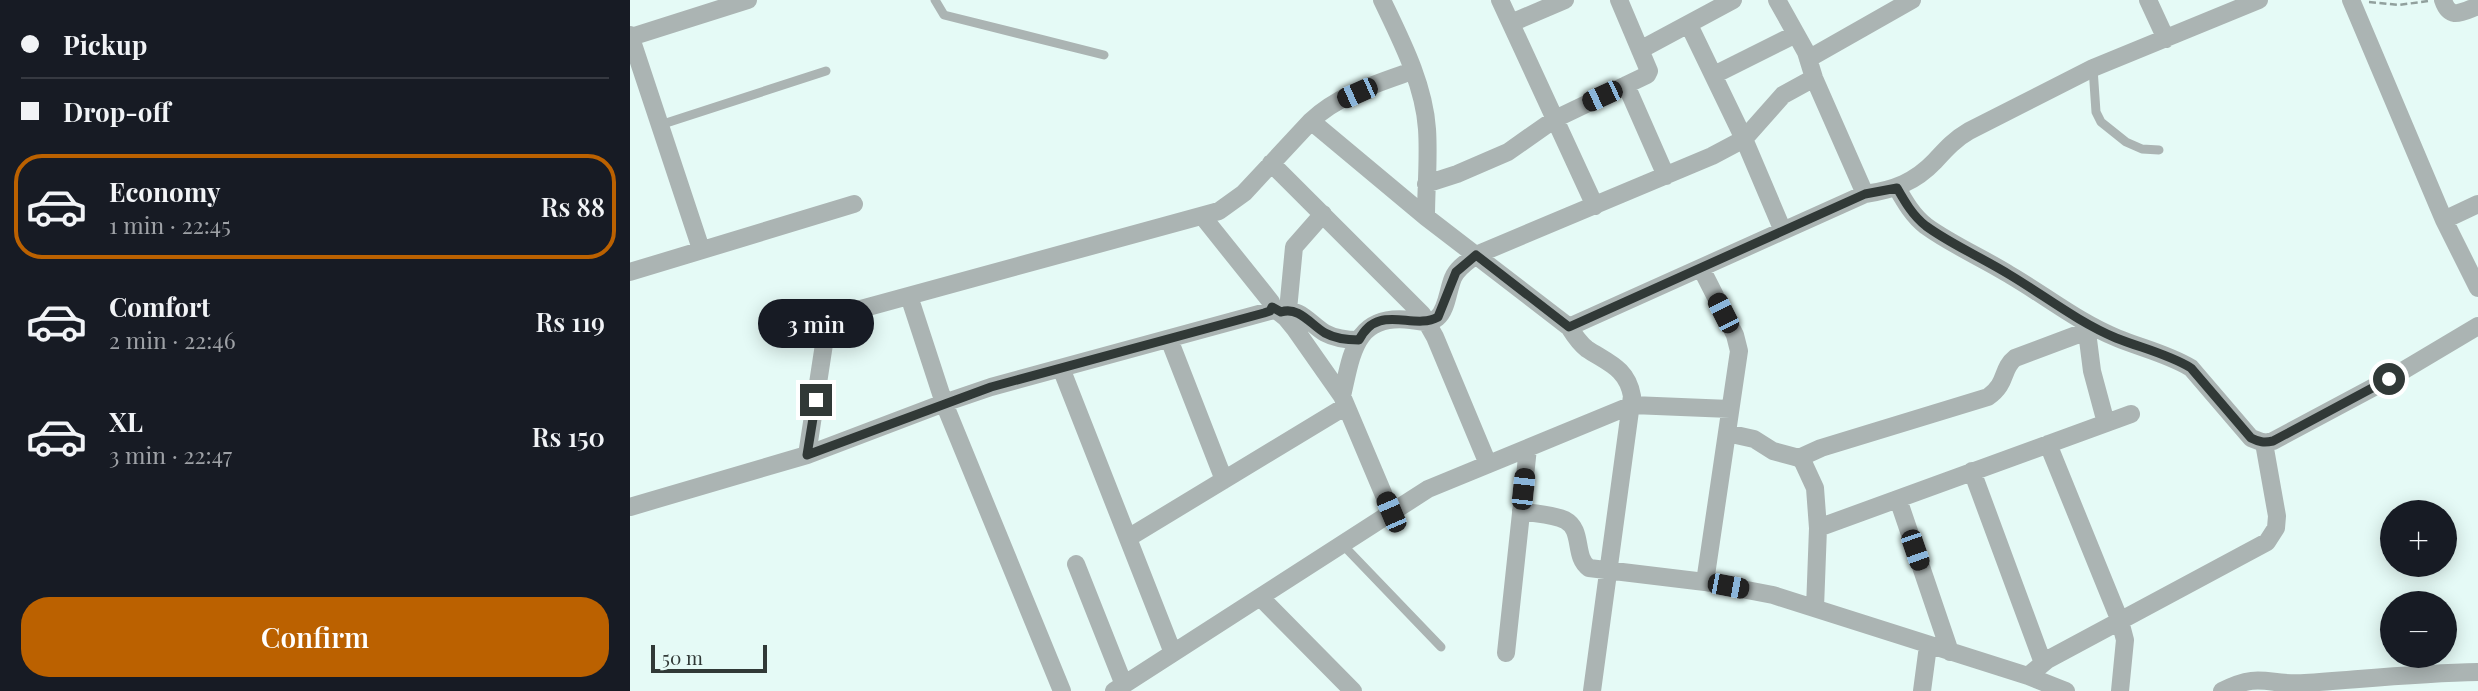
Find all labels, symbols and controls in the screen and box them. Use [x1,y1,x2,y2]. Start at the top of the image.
text: Pickup [63,27,147,62]
car [1334,75,1381,111]
car [1579,78,1626,114]
text: Drop-off [63,94,170,129]
text: Economy [109,174,220,209]
icon: car [25,175,88,238]
text: Rs 88 [541,189,605,224]
text: 1 min · 22:45 [109,209,231,240]
text: Comfort [109,289,210,324]
icon: car [25,290,88,353]
car [1705,290,1742,336]
callout: 3 min [758,298,874,348]
text: Rs 119 [536,304,605,339]
text: 3 min [787,308,845,339]
text: 2 min · 22:46 [109,324,236,355]
route start [2373,363,2405,395]
route end [800,384,832,416]
text: XL [109,404,143,439]
icon: car [25,405,88,468]
text: Rs 150 [532,419,605,454]
text: 3 min · 22:47 [109,439,232,470]
car [1511,467,1536,511]
car [1374,489,1409,535]
map controls [2380,500,2457,668]
button: + [2380,500,2457,577]
car [1899,527,1932,573]
car [1706,572,1751,600]
button: − [2380,591,2457,668]
button: Confirm [21,597,609,677]
scale bar [651,642,766,674]
text: 50 m [662,644,703,670]

